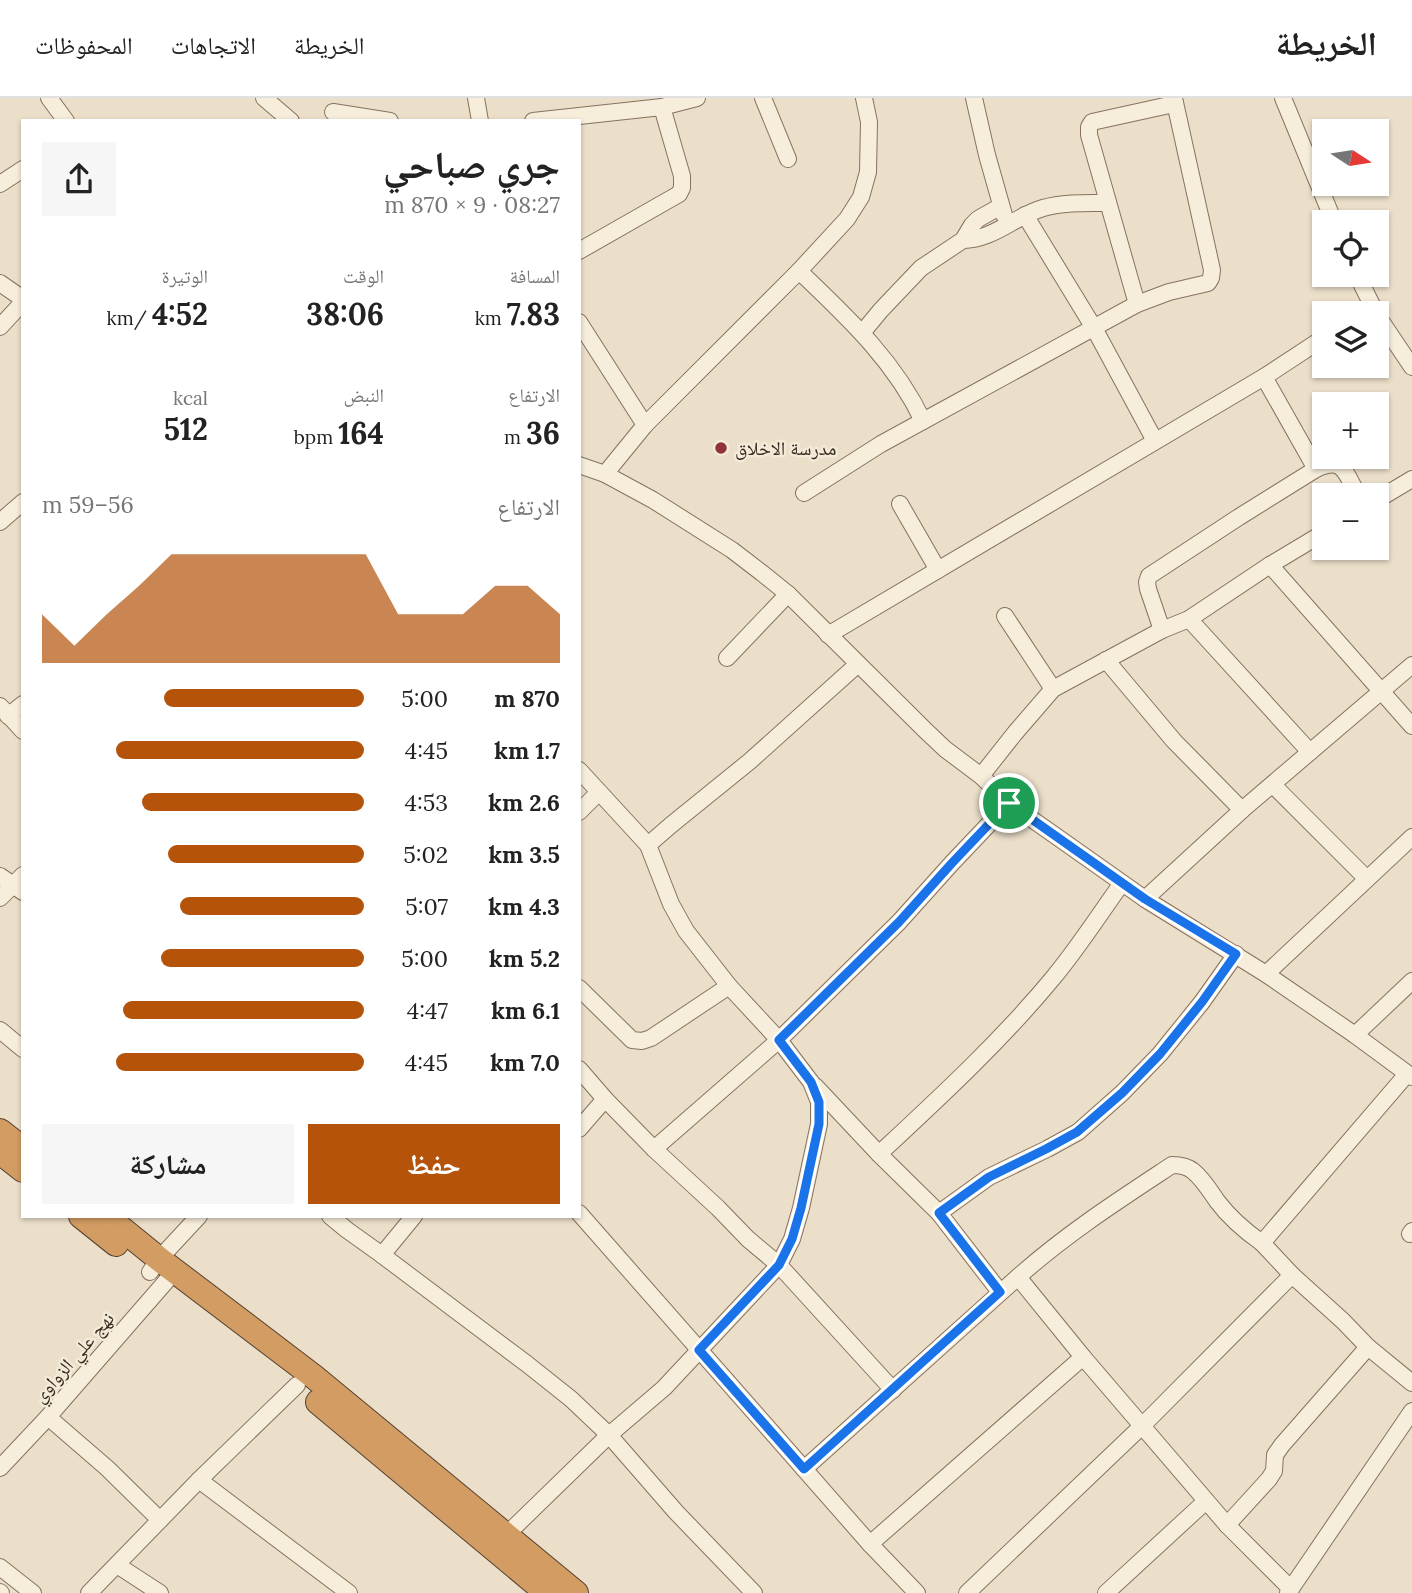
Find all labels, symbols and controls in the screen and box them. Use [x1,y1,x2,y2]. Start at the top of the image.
text: الخريطة [1276,22,1377,64]
text: المحفوظات [35,30,133,61]
text: الاتجاهات [171,30,256,61]
text: الخريطة [294,30,365,61]
north arrow [1312,119,1390,196]
map controls [1312,119,1389,560]
text: جري صباحي [383,140,560,188]
button: share [42,142,116,216]
text: 08:27 · 9 × 870 m [384,190,560,219]
button: locate [1312,210,1389,287]
text: الوتيرة [162,264,208,288]
text: الوقت [343,264,384,288]
text: المسافة [510,264,560,288]
text: 4:52 [152,295,208,333]
text: 38:06 [306,295,384,333]
text: 7.83 [507,295,560,333]
button: layers [1312,301,1389,378]
text: /km [107,306,152,330]
text: km [475,306,507,330]
text: النبض [343,383,384,407]
text: الارتفاع [508,383,560,407]
text: kcal [173,386,208,410]
button: + [1312,392,1389,469]
text: 512 [164,410,208,448]
text: 164 [338,414,384,452]
text: 36 [526,414,560,452]
text: bpm [294,425,338,449]
text: m [504,425,526,449]
place label: مدرسة الاخلاق [735,436,836,460]
marker: مدرسة الاخلاق [713,440,729,456]
button: − [1312,483,1389,560]
text: 56–59 m [42,490,134,519]
text: الارتفاع [497,492,560,521]
text: 5:00 [401,684,448,713]
text: 870 m [494,684,560,713]
text: 4:45 [405,736,448,765]
text: 1.7 km [494,736,560,765]
pin [979,773,1039,833]
icon: arrive [990,784,1028,822]
text: 4:53 [404,788,448,817]
text: 2.6 km [488,788,560,817]
text: 5:02 [403,840,448,869]
text: 3.5 km [488,840,560,869]
text: 5:07 [405,892,448,921]
text: 4.3 km [488,892,560,921]
text: 5:00 [401,944,448,973]
text: 5.2 km [489,944,560,973]
text: 4:47 [407,996,448,1025]
text: 6.1 km [491,996,560,1025]
text: 4:45 [405,1048,448,1077]
text: 7.0 km [490,1048,560,1077]
button: مشاركة [42,1124,294,1204]
button: حفظ [308,1124,560,1204]
street label: نهج علي الزواوي [27,1307,122,1410]

